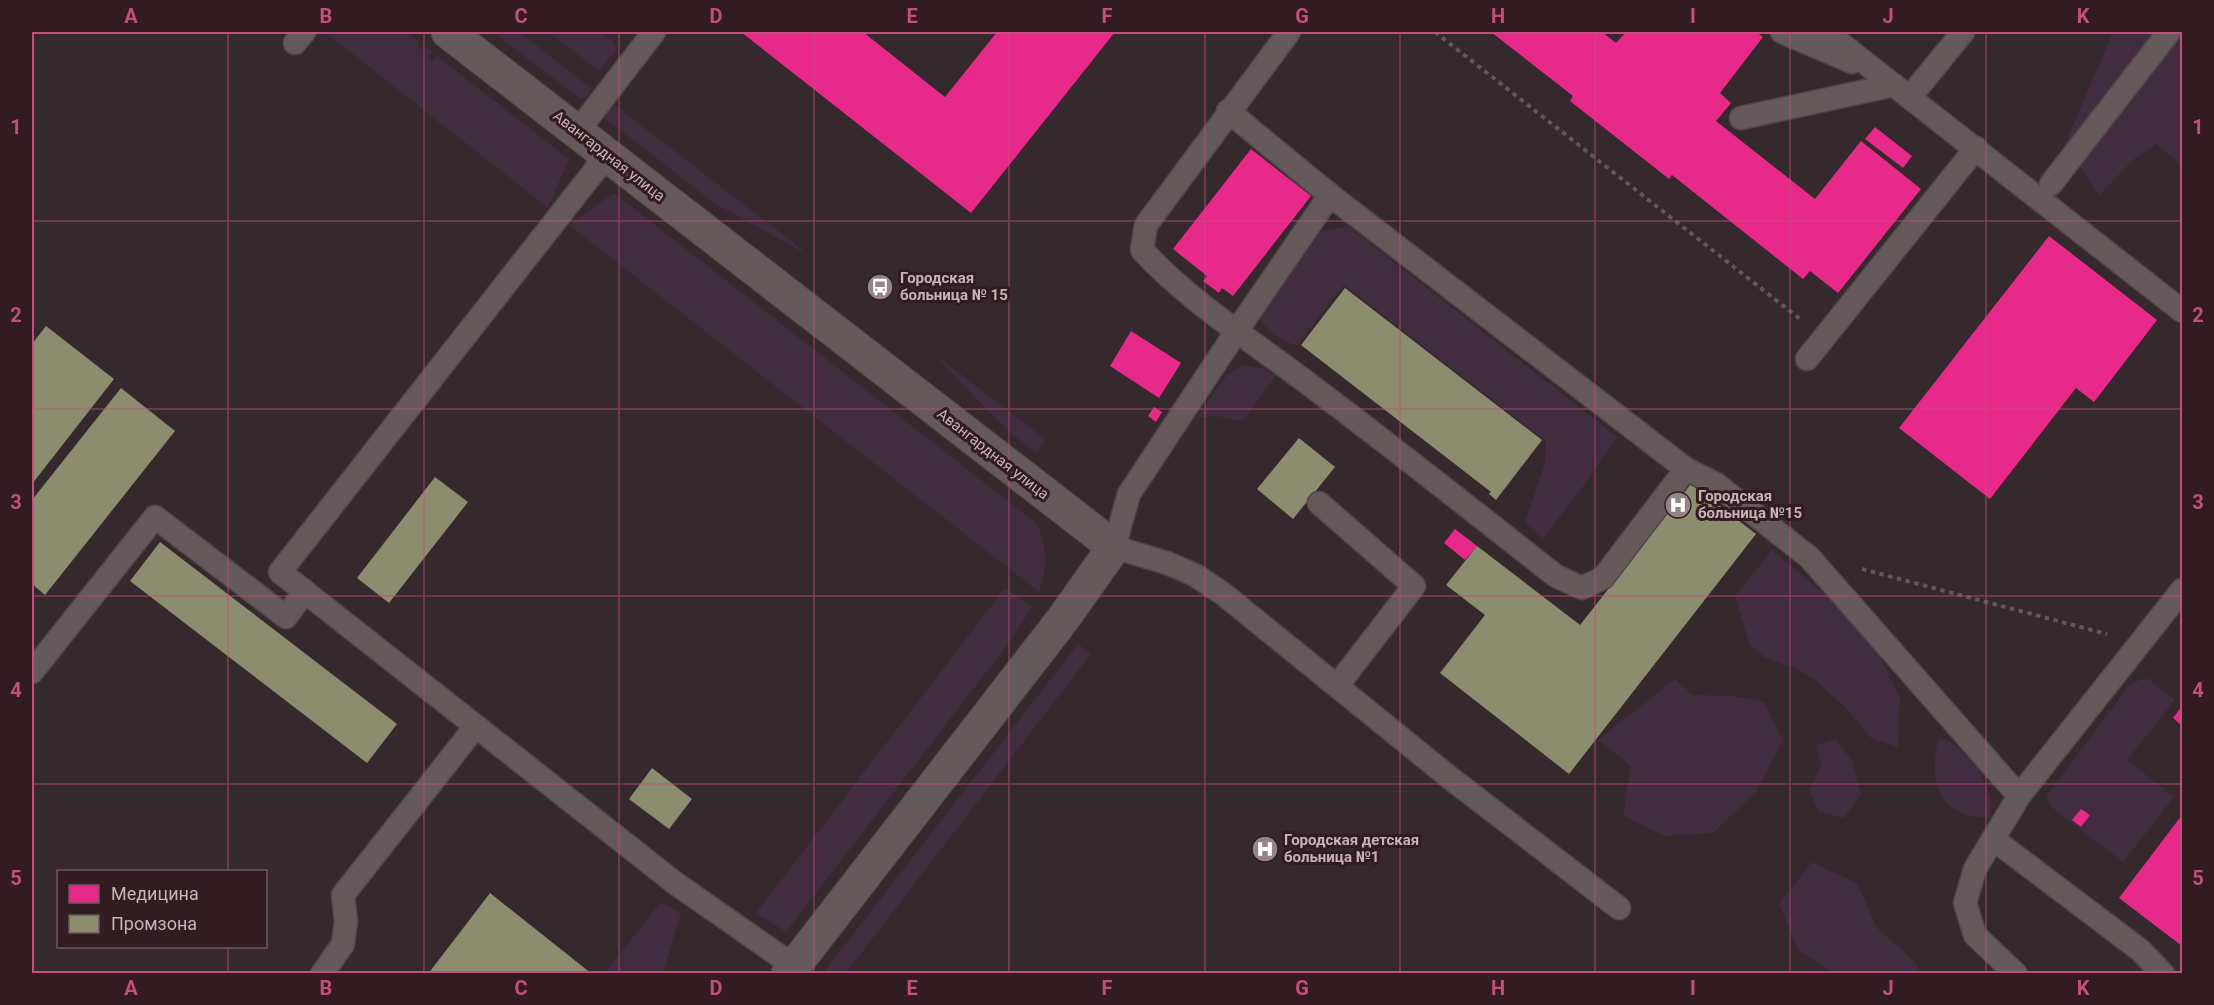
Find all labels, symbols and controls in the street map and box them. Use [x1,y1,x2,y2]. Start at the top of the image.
text: A [124,4,138,28]
text: B [320,4,332,28]
text: C [514,4,528,28]
text: D [710,4,723,28]
text: E [906,4,918,28]
text: F [1102,4,1113,28]
text: G [1295,4,1309,28]
text: H [1491,4,1505,28]
text: I [1690,4,1696,28]
text: J [1882,4,1894,28]
text: K [2077,4,2090,28]
street label: Авангардная улица [550,107,668,205]
text: 1 [10,115,22,139]
text: 1 [2192,115,2204,139]
place label: Городская больница № 15 [900,269,1008,304]
bus stop icon: Городская больница № 15 [865,272,895,302]
text: 2 [10,303,22,327]
text: 2 [2192,303,2204,327]
street label: Авангардная улица [934,405,1052,503]
place label: Городская больница №15 [1698,487,1802,522]
text: 3 [10,490,22,514]
hospital icon: Городская больница №15 [1663,490,1693,520]
text: 3 [2192,490,2204,514]
text: 4 [10,678,22,702]
text: 4 [2192,678,2204,702]
place label: Городская детская больница №1 [1284,831,1419,866]
hospital icon: Городская детская больница №1 [1250,834,1280,864]
text: 5 [10,866,22,890]
text: 5 [2192,866,2204,890]
legend [57,870,267,948]
text: Медицина [111,883,199,904]
text: Промзона [111,913,197,934]
text: A [124,976,138,1000]
text: B [320,976,332,1000]
text: C [514,976,528,1000]
text: D [710,976,723,1000]
text: E [906,976,918,1000]
text: F [1102,976,1113,1000]
text: G [1295,976,1309,1000]
text: H [1491,976,1505,1000]
text: I [1690,976,1696,1000]
text: J [1882,976,1894,1000]
text: K [2077,976,2090,1000]

